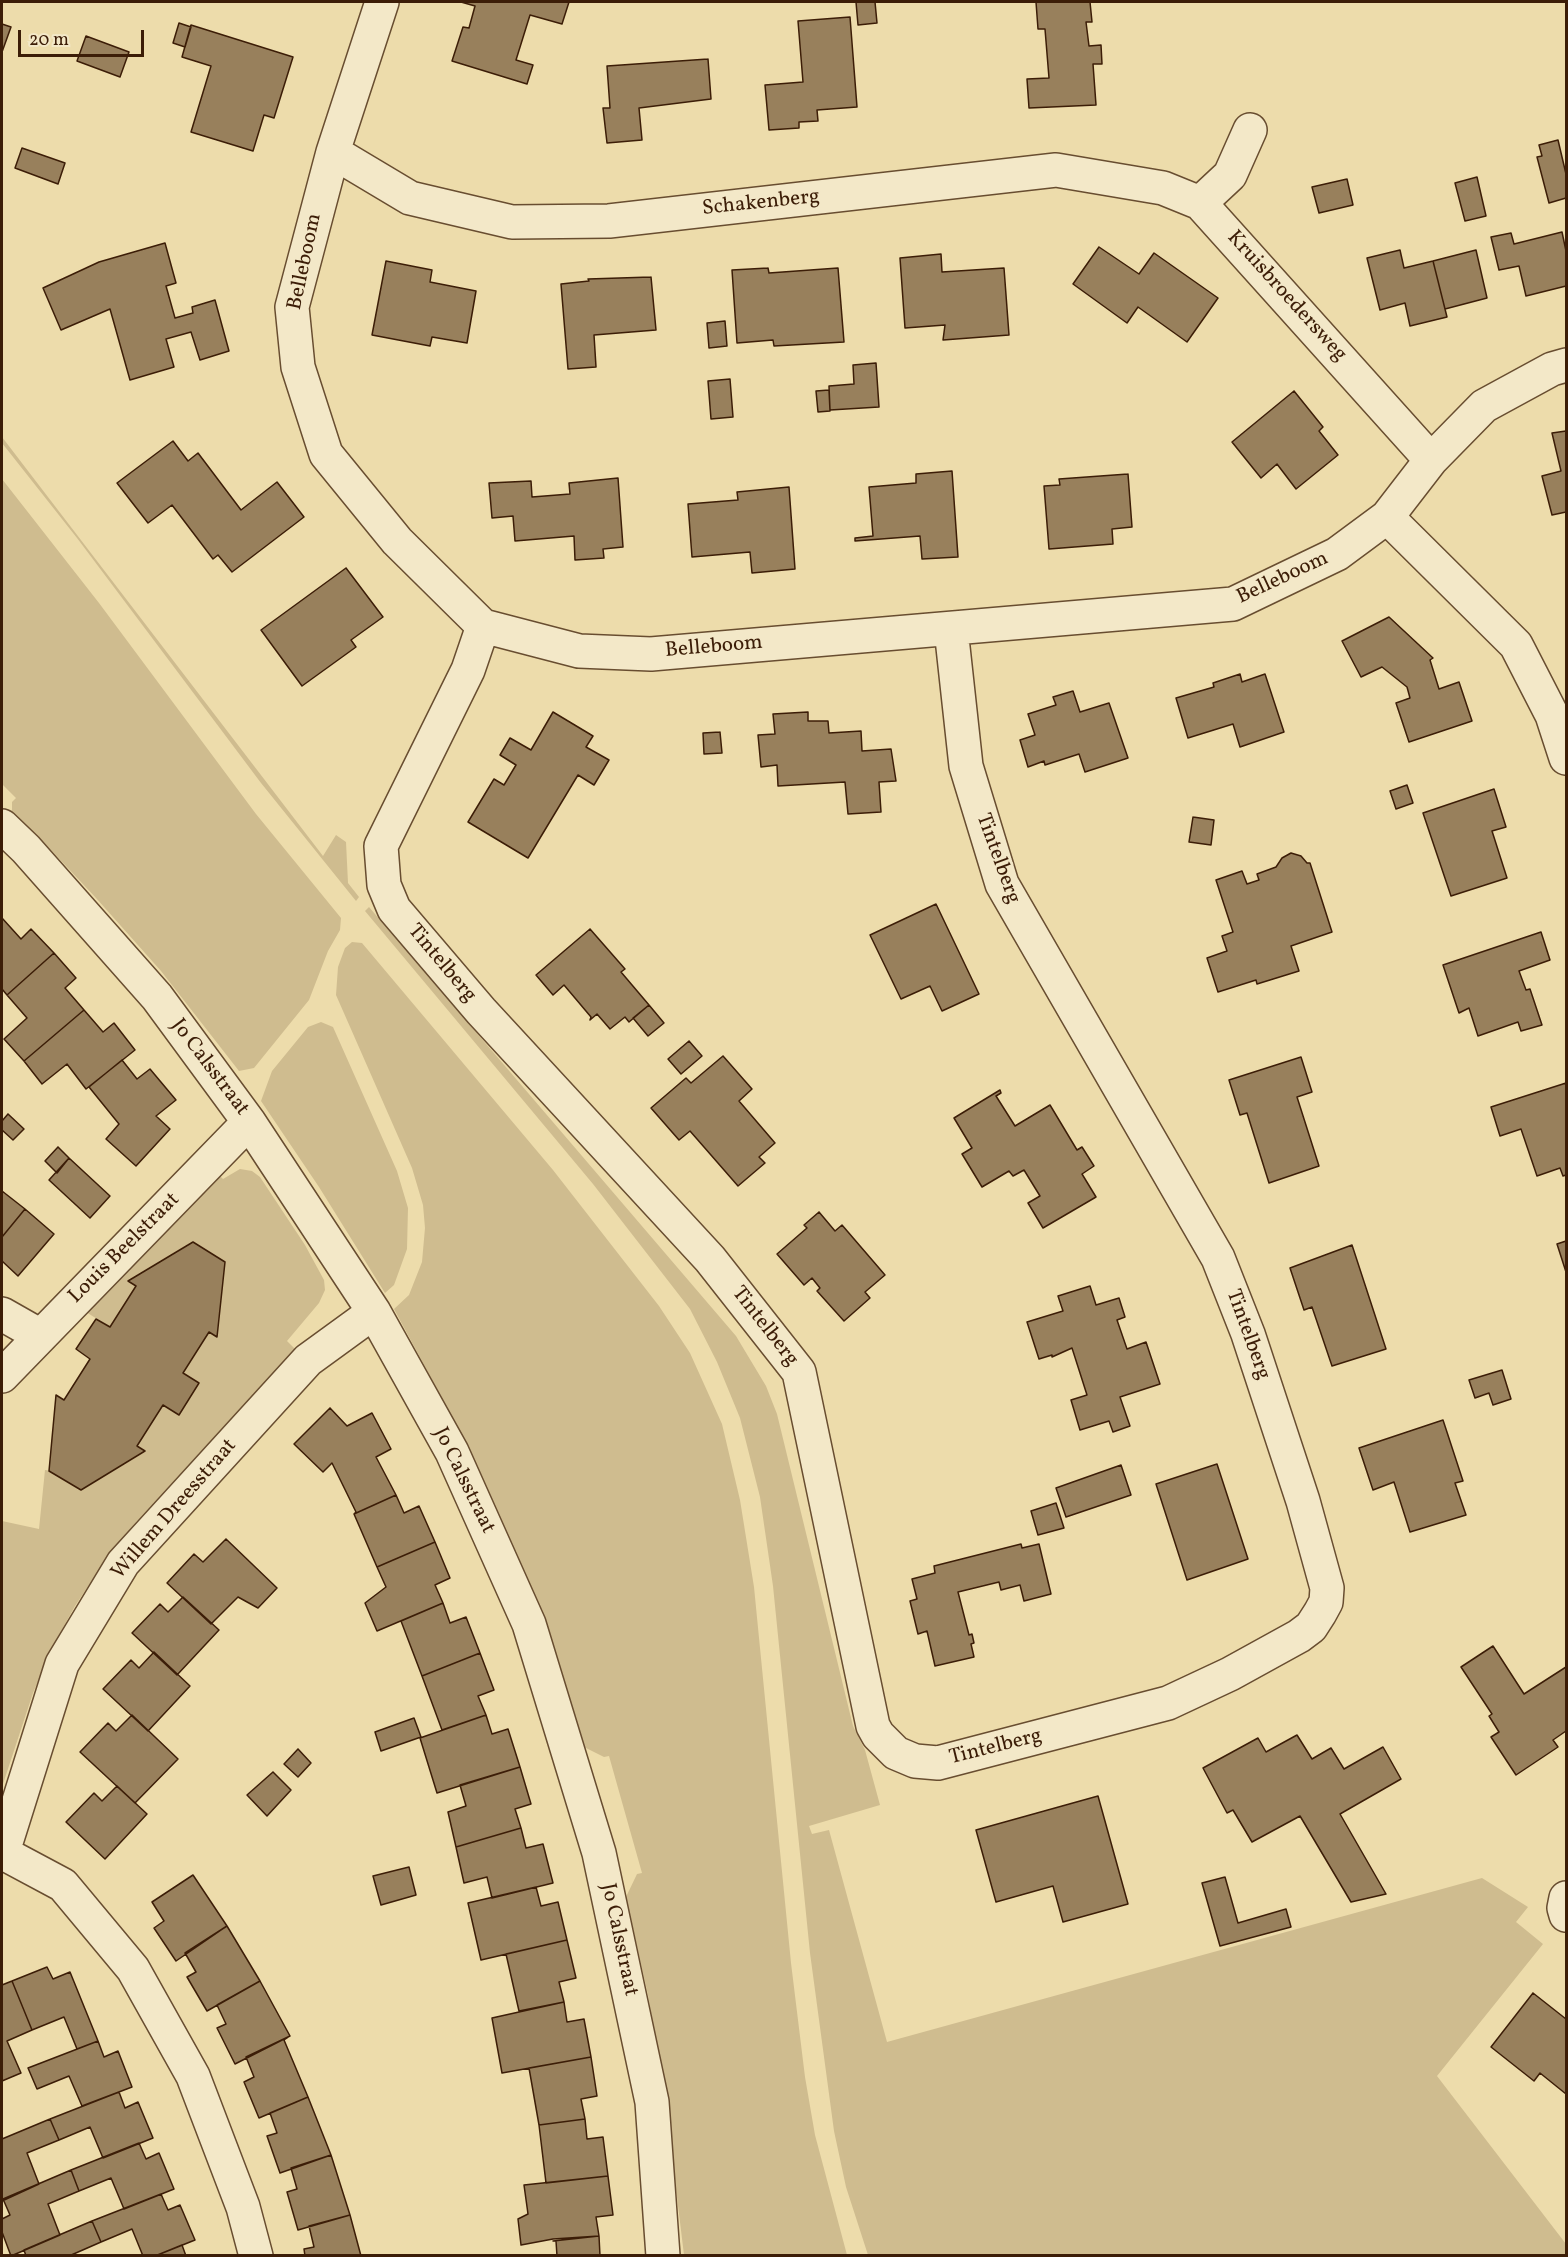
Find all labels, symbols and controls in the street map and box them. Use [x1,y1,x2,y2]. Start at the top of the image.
scale bar [21,18,147,56]
text: 20 m [29,28,69,53]
street label: Schakenberg [701,185,821,223]
street label: Belleboom [283,211,329,313]
street label: Kruisbroedersweg [1221,226,1351,368]
street label: Belleboom [1233,547,1333,611]
street label: Belleboom [664,631,764,665]
street label: Tintelberg [969,810,1025,908]
street label: Tintelberg [401,920,481,1008]
street label: Jo Calsstraat [164,1015,254,1121]
street label: Louis Beelstraat [64,1188,186,1310]
street label: Tintelberg [725,1282,803,1372]
street label: Tintelberg [1219,1286,1275,1384]
street label: Jo Calsstraat [427,1424,499,1538]
street label: Willem Dreesstraat [107,1434,243,1586]
street label: Tintelberg [947,1724,1045,1772]
street label: Jo Calsstraat [594,1881,642,1999]

